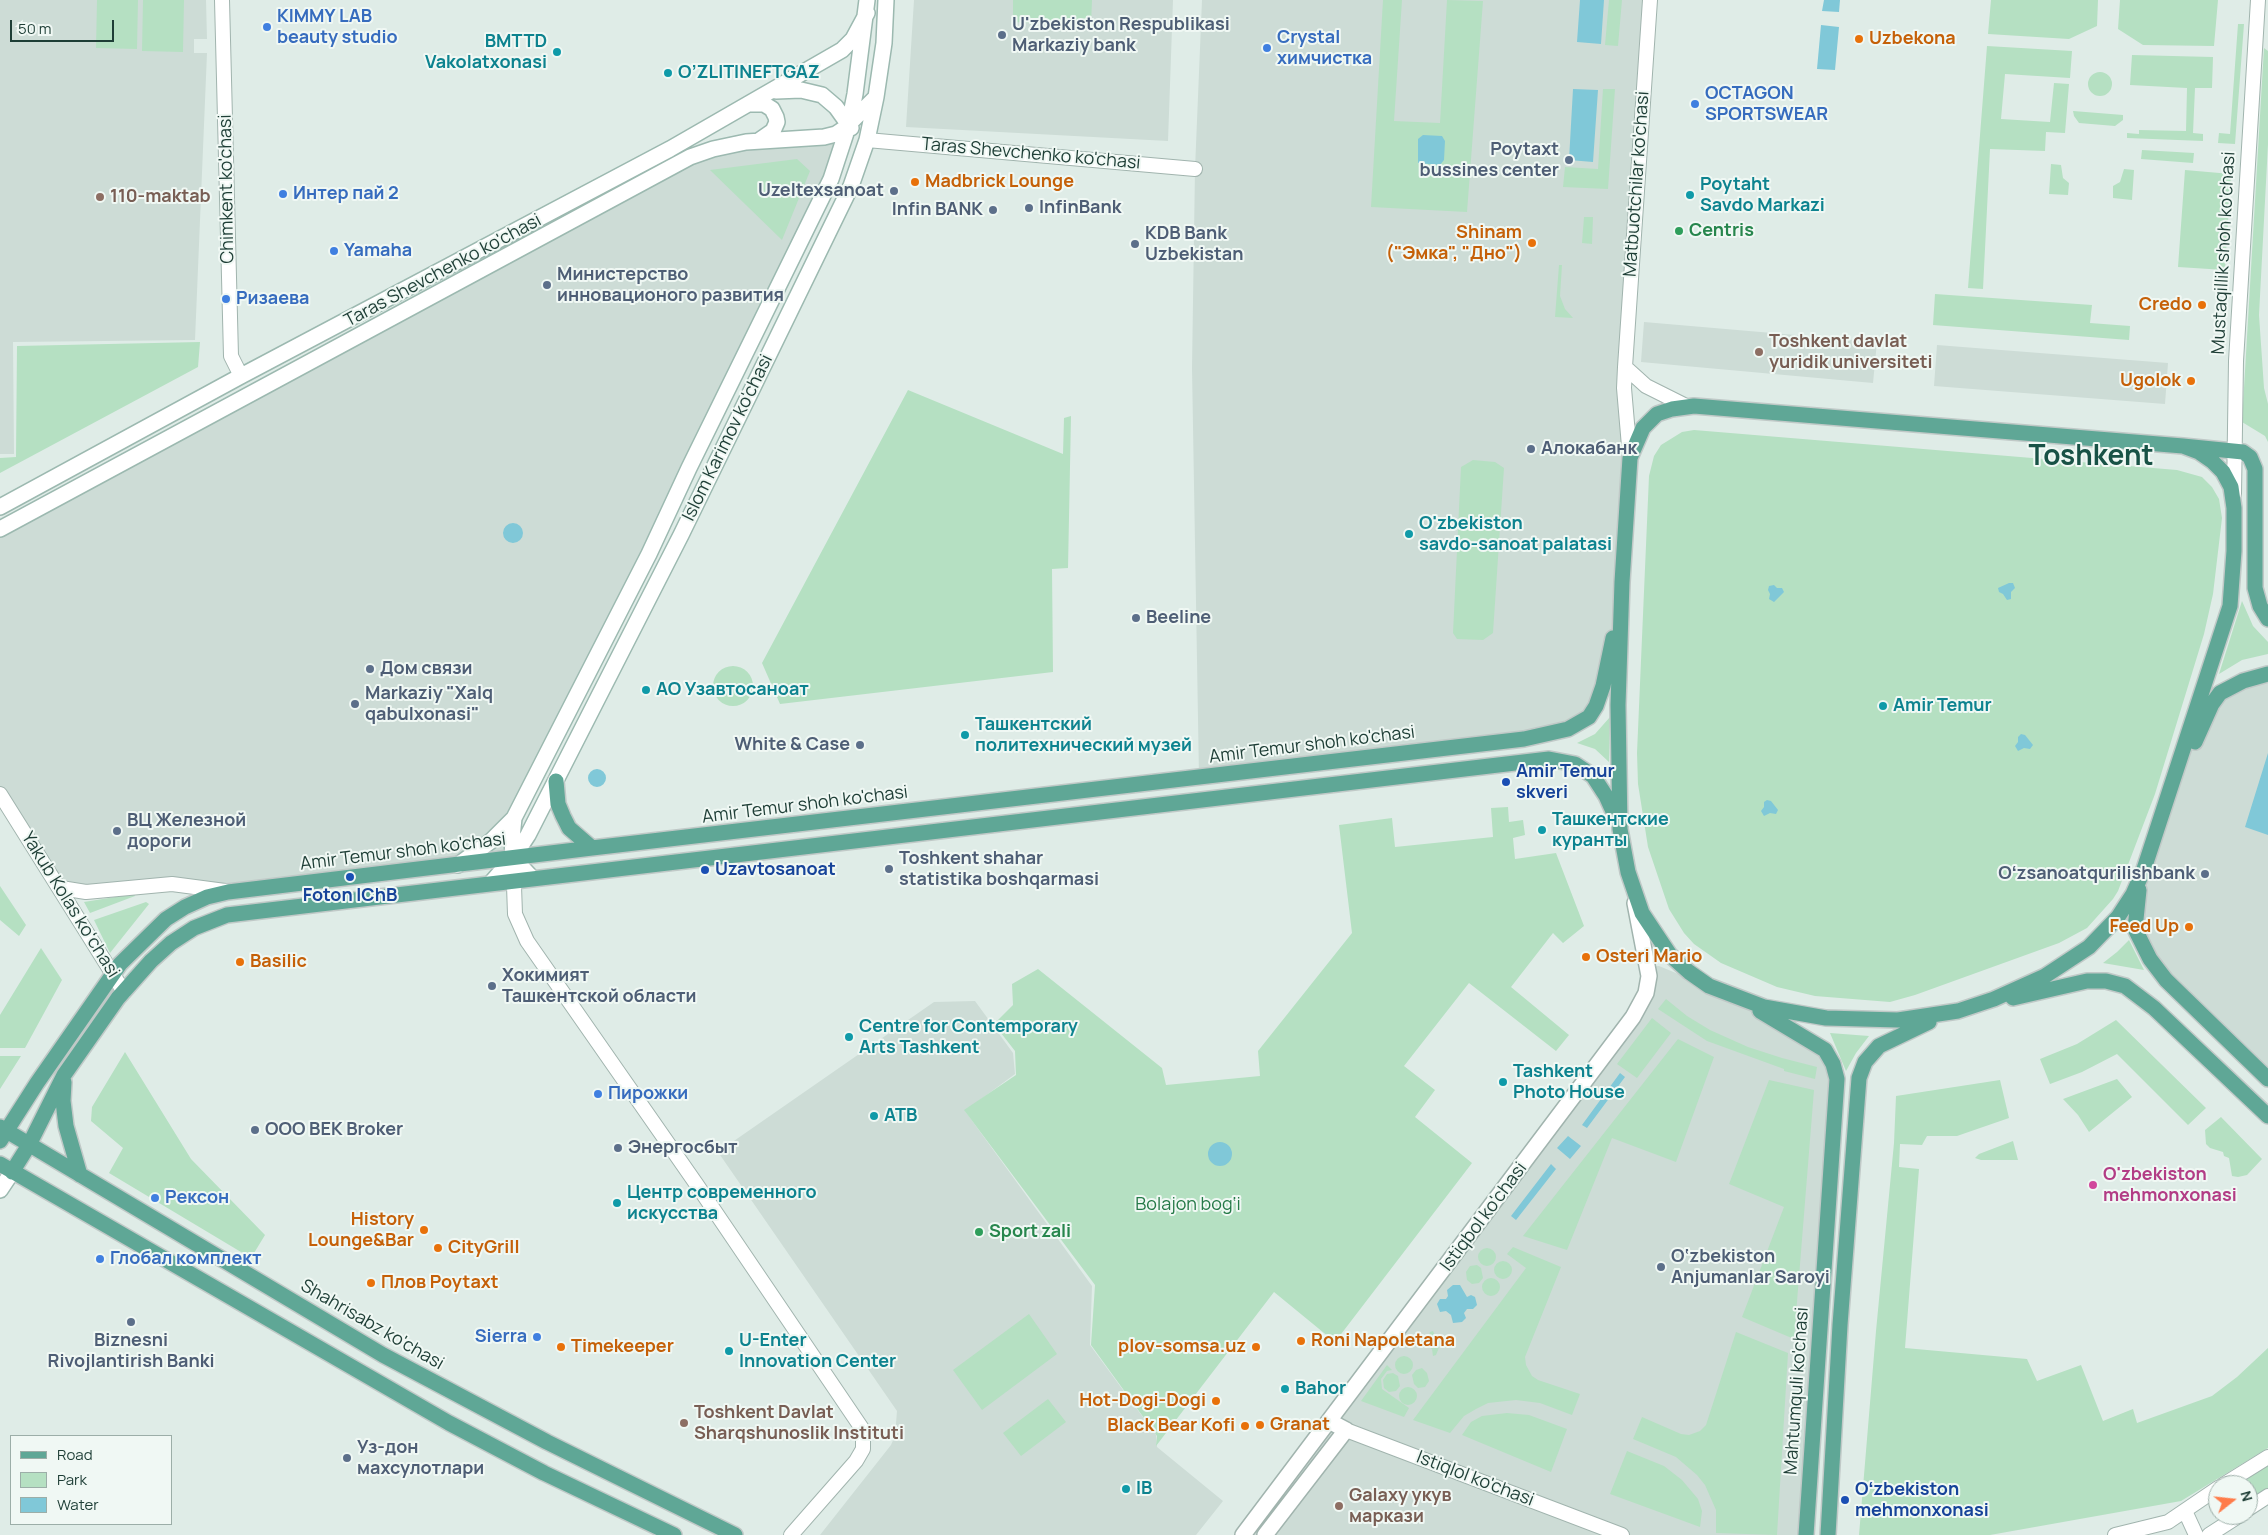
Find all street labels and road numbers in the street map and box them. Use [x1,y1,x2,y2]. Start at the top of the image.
street label: Matbuotchilar ko'chasi [1620,90,1654,278]
street label: Chimkent ko'chasi [215,114,239,264]
street label: Taras Shevchenko ko'chasi [921,134,1141,174]
street label: Mustaqillik shoh ko'chasi [2208,151,2240,355]
street label: Taras Shevchenko ko'chasi [341,210,545,332]
street label: Islom Karimov ko'chasi [678,351,778,525]
street label: Amir Temur shoh ko'chasi [1208,722,1416,768]
street label: Amir Temur shoh ko'chasi [701,782,909,828]
street label: Yakub Kolas koʻchasi [16,828,124,982]
street label: Amir Temur shoh ko'chasi [299,829,507,875]
street label: Istiqbol ko'chasi [1436,1158,1532,1276]
street label: Shahrisabz ko'chasi [297,1275,447,1375]
street label: Mahtumquli ko'chasi [1780,1306,1814,1476]
street label: Istiqlol ko'chasi [1413,1447,1537,1511]

